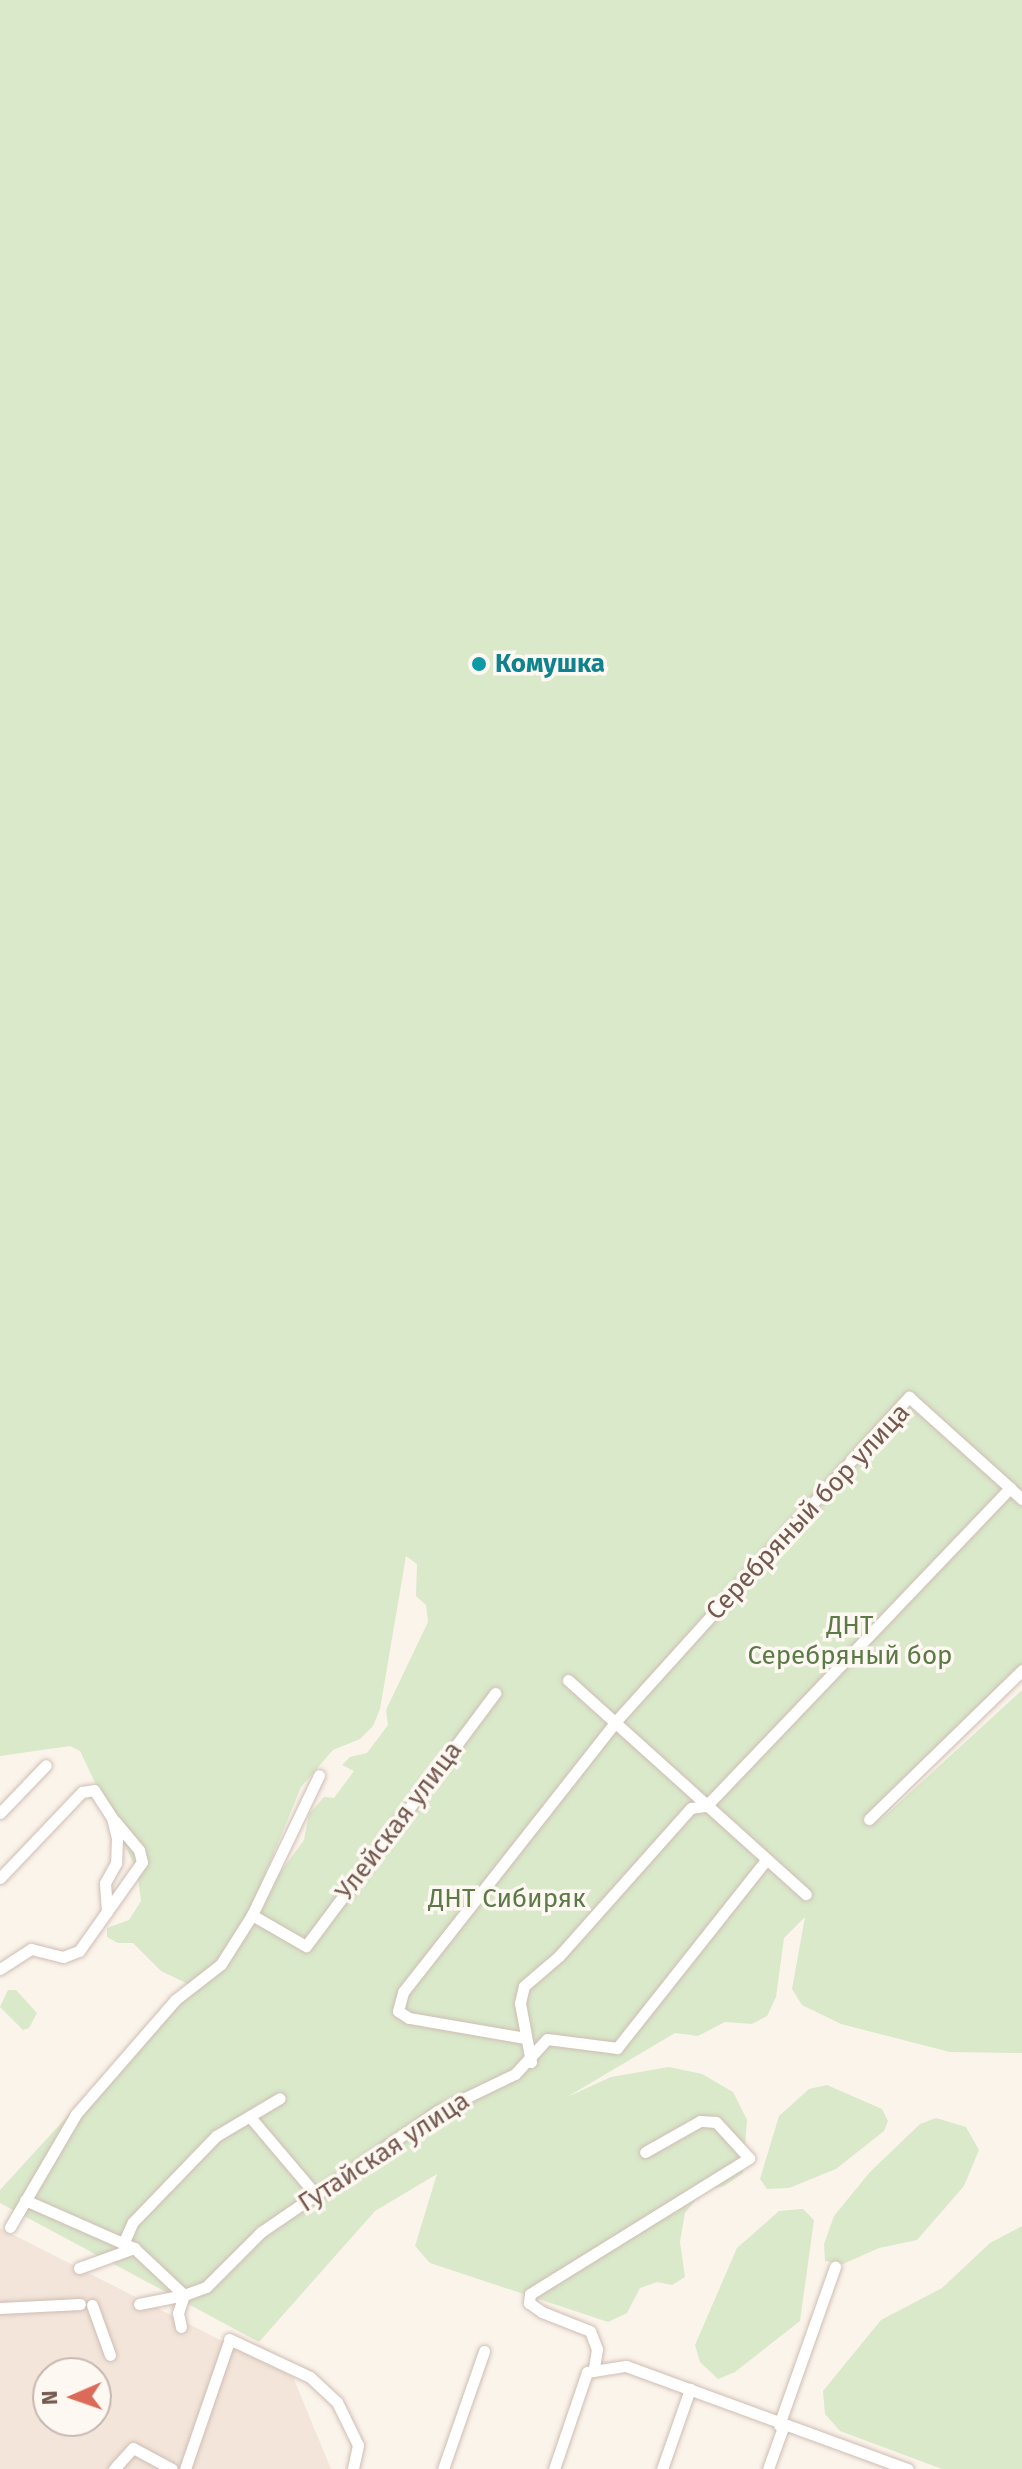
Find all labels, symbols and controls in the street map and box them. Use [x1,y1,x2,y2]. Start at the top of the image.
place label: Комушка [495,648,605,680]
marker: Комушка [470,655,488,673]
street label: Серебряный бор улица [700,1397,916,1627]
park label: ДНТ Серебряный бор [747,1610,953,1672]
street label: Улейская улица [329,1735,469,1907]
park label: ДНТ Сибиряк [428,1883,586,1915]
street label: Гутайская улица [293,2085,475,2219]
north arrow [32,2357,112,2437]
text: N [36,2390,63,2406]

